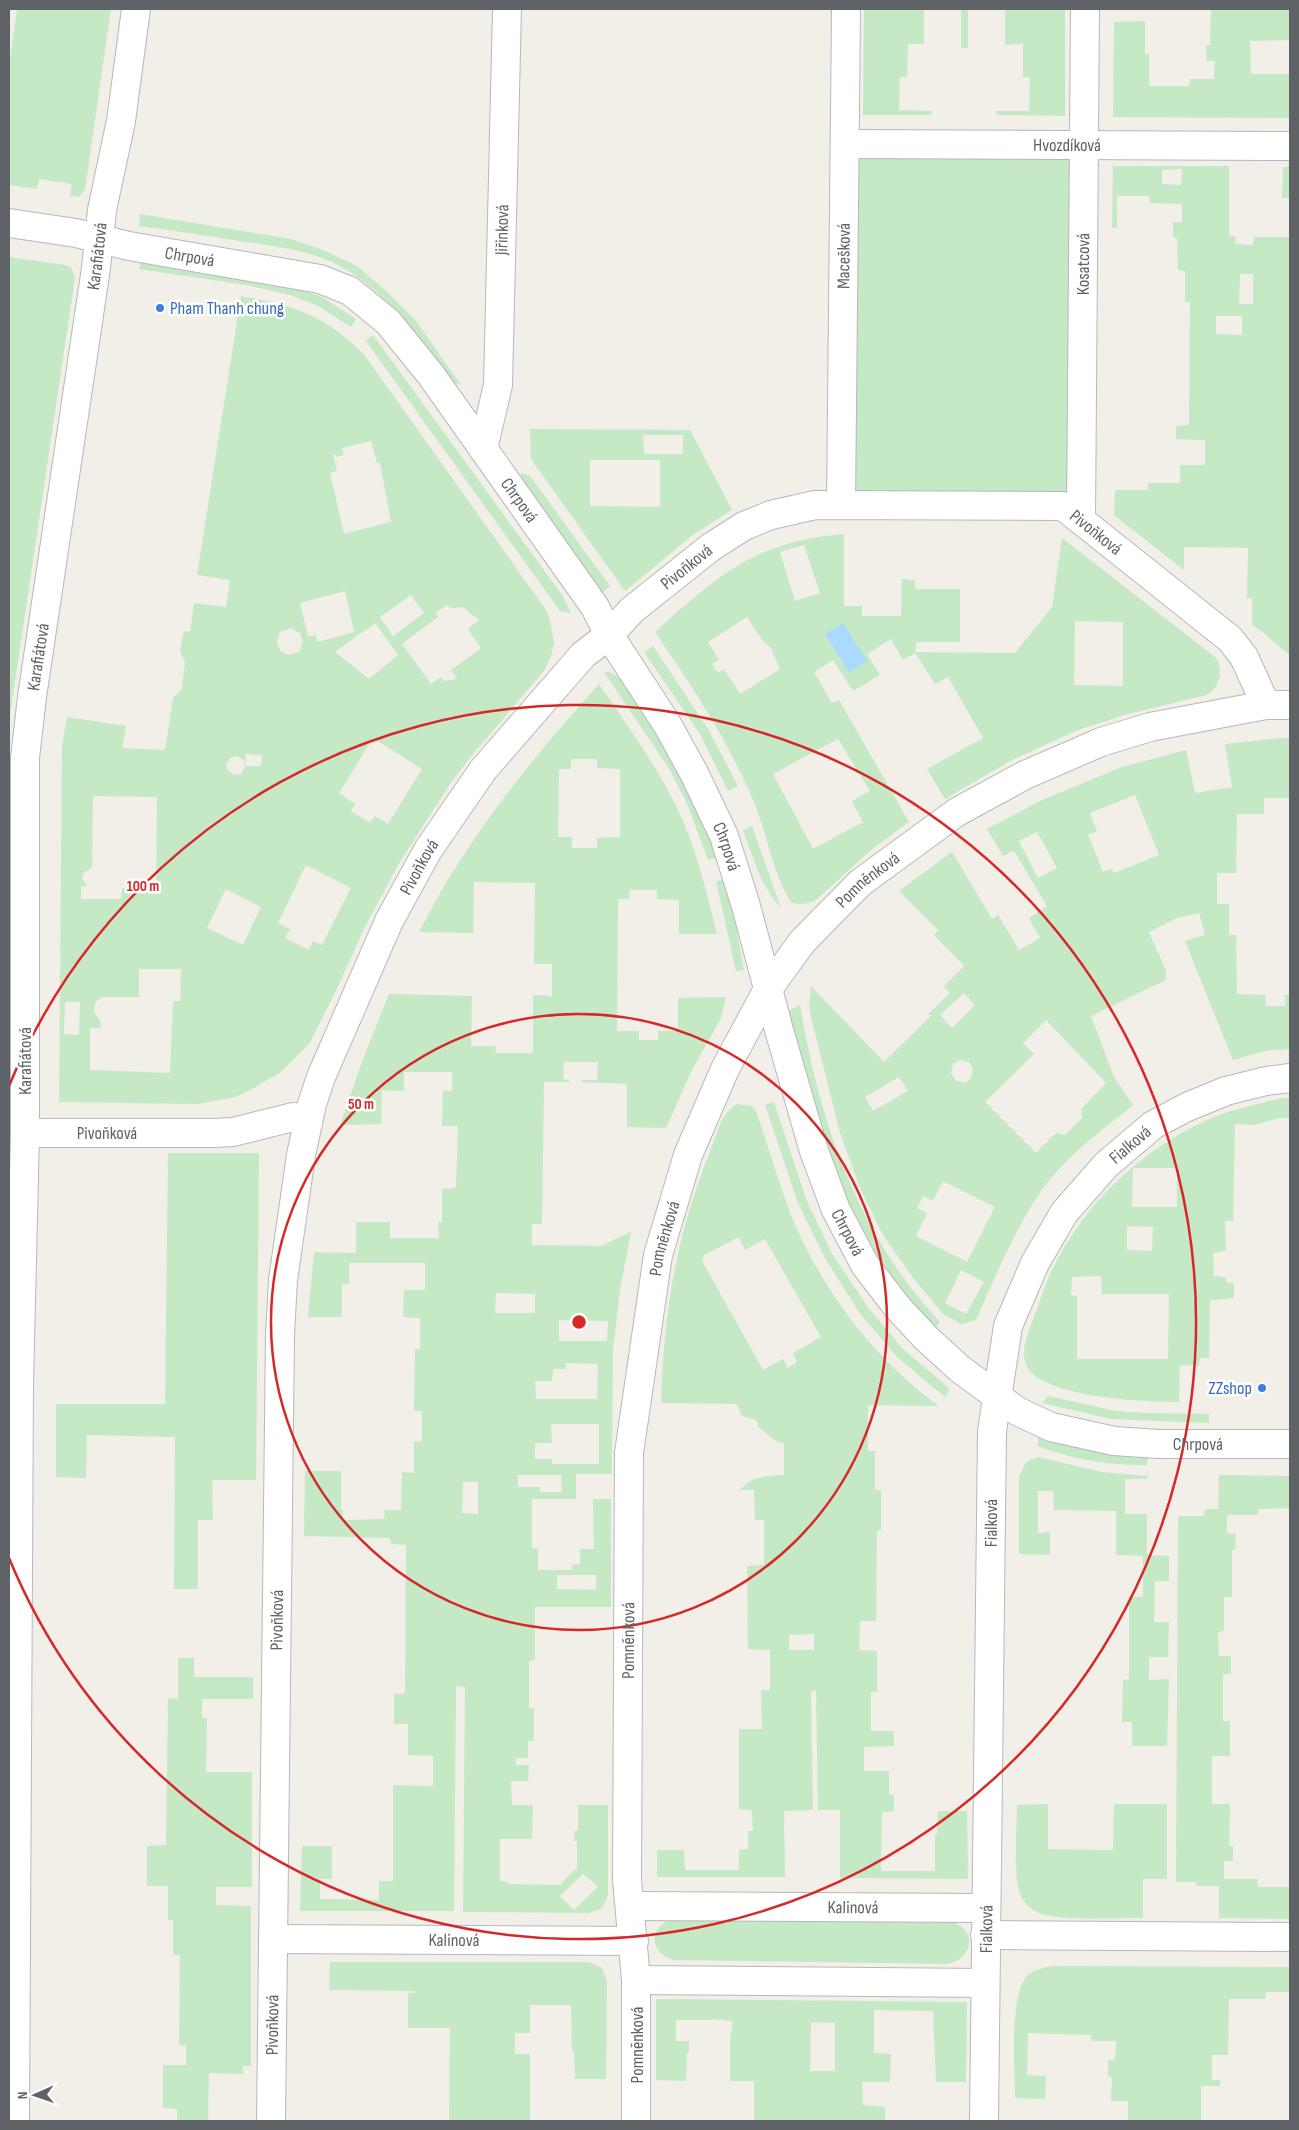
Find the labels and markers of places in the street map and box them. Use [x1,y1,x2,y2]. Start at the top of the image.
place label: Pham Thanh chung [170,298,284,319]
marker: Pham Thanh chung [154,302,166,314]
centre of rings [570,1313,588,1331]
place label: ZZshop [1208,1378,1252,1399]
marker: ZZshop [1256,1382,1268,1394]

